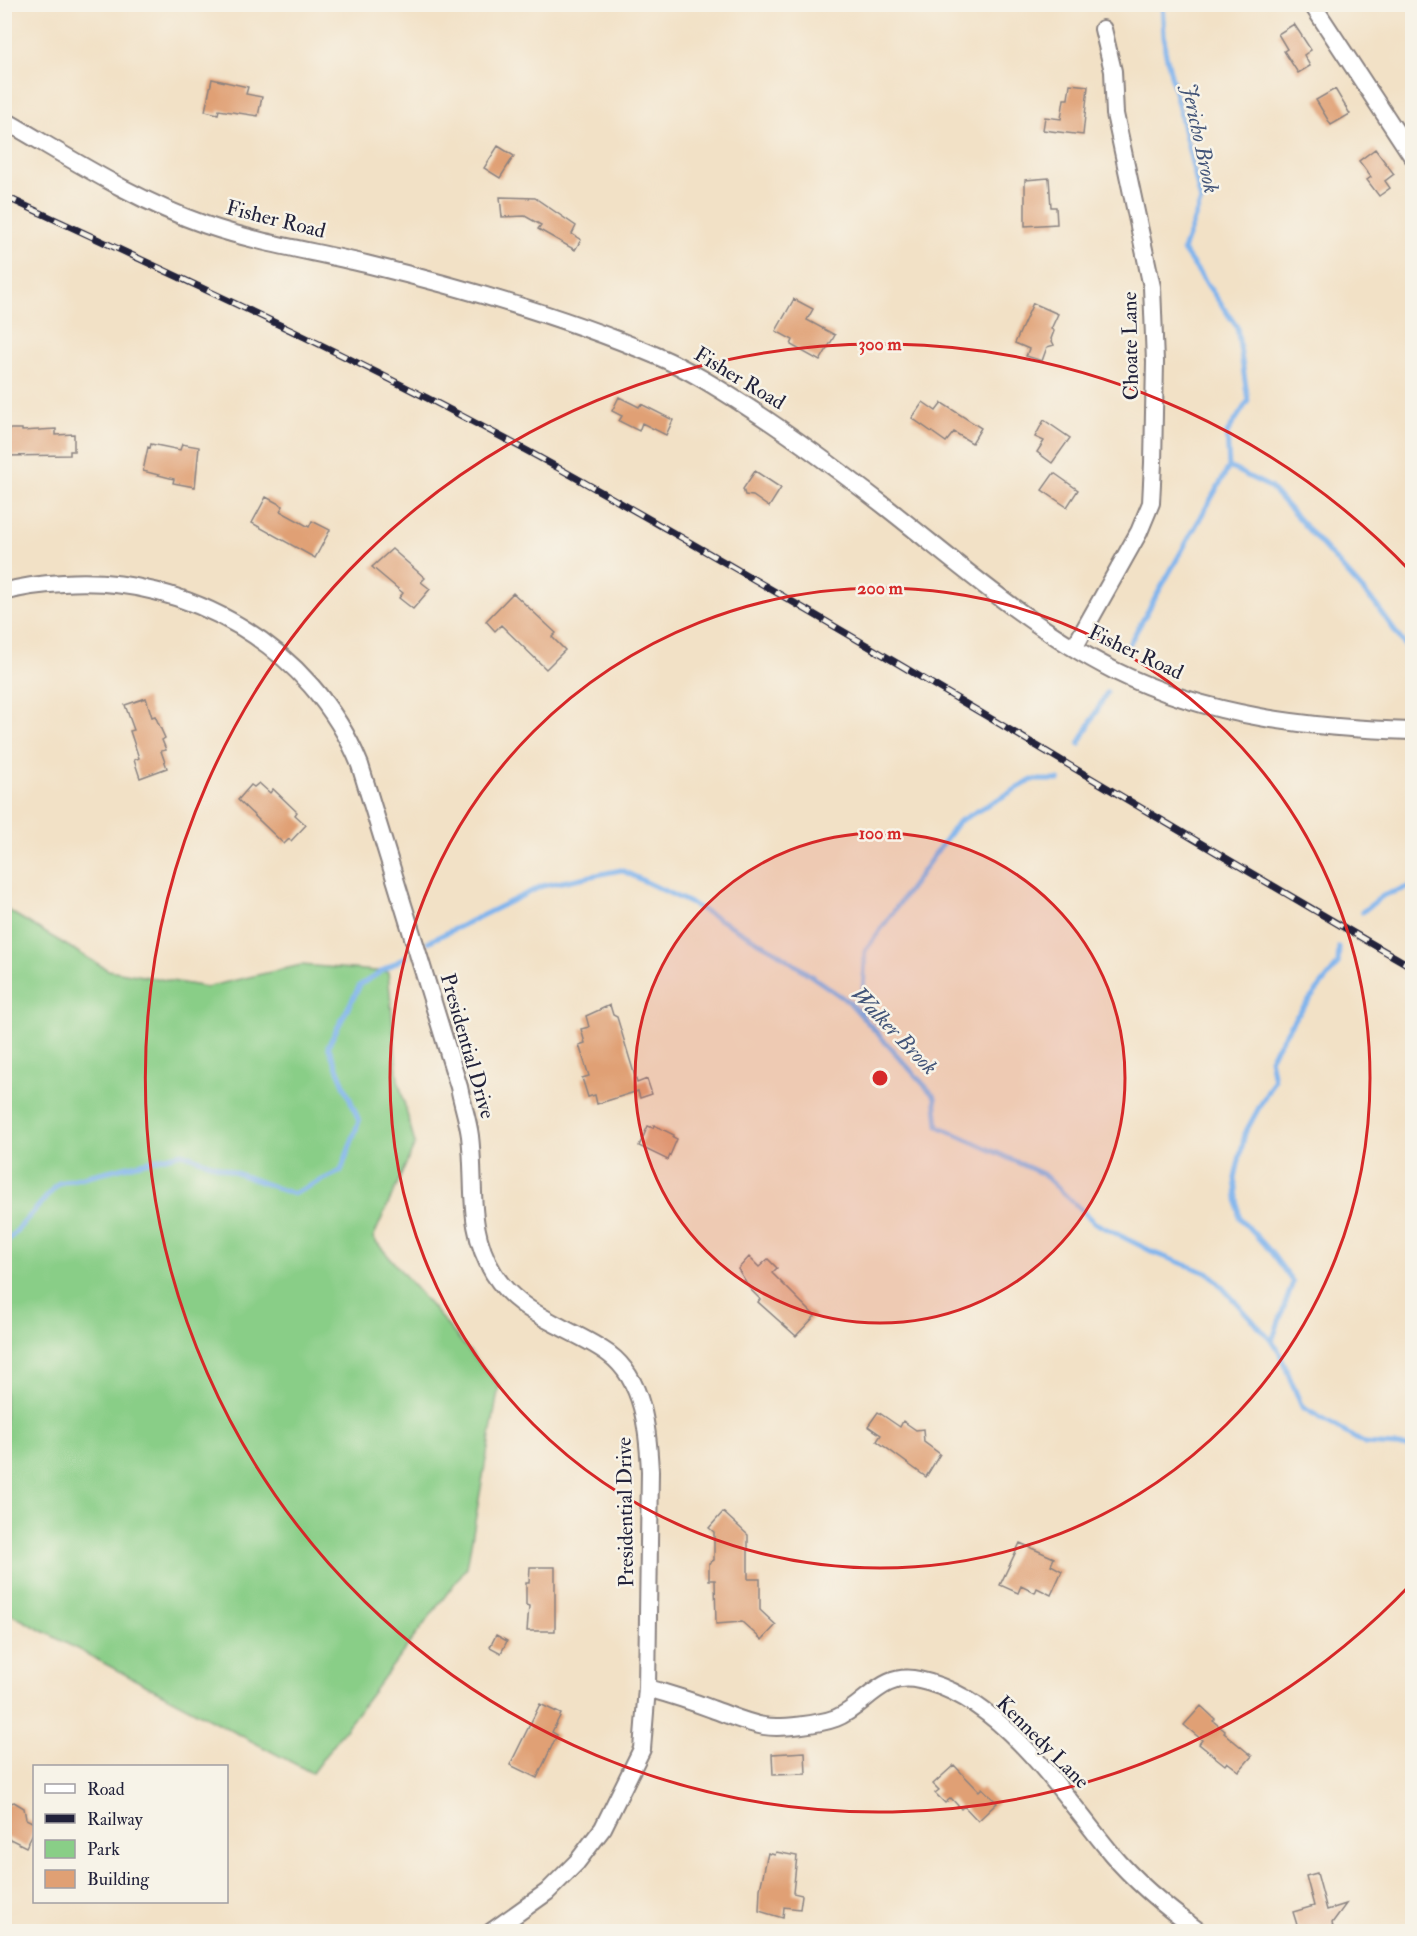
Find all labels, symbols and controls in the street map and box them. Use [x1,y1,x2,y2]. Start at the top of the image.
water label: Jericho Brook [1175,81,1225,196]
street label: Fisher Road [223,194,329,245]
street label: Choate Lane [1116,291,1145,401]
text: 300 m [858,333,903,356]
street label: Fisher Road [689,341,791,417]
text: 200 m [857,577,904,600]
street label: Fisher Road [1084,619,1188,686]
text: 100 m [859,822,902,845]
street label: Presidential Drive [434,970,501,1122]
water label: Walker Brook [845,981,943,1081]
centre of rings [870,1068,890,1088]
street label: Presidential Drive [611,1437,640,1587]
street label: Kennedy Lane [990,1690,1095,1795]
legend [33,1765,228,1903]
text: Road [87,1778,125,1801]
text: Railway [87,1808,144,1831]
text: Park [87,1838,120,1861]
text: Building [87,1868,150,1891]

